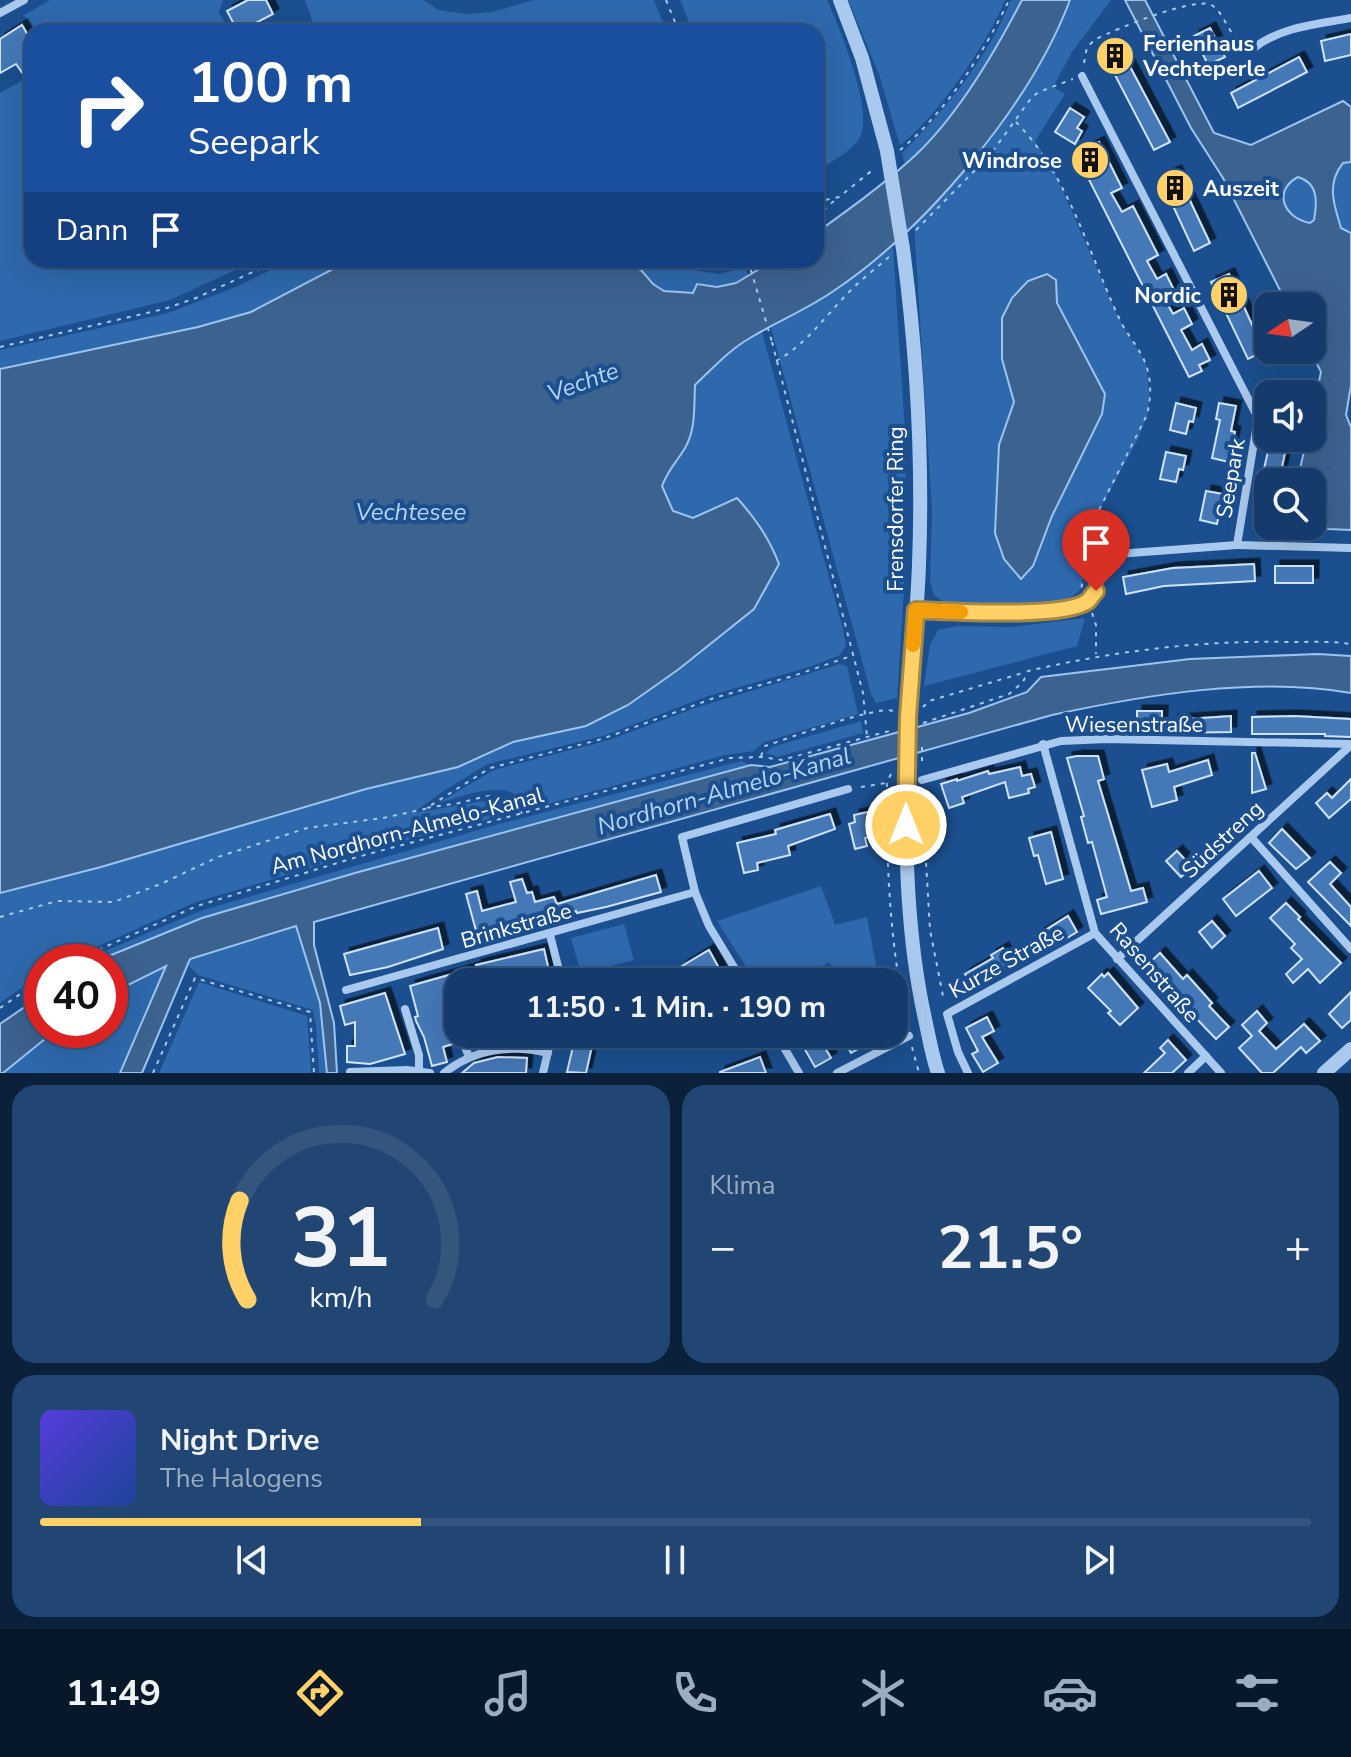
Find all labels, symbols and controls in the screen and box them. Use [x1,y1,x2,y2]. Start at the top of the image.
place label: Ferienhaus Vechteperle [1142,29,1265,84]
building icon: Ferienhaus Vechteperle [1094,35,1136,77]
text: 100 m [188,45,353,122]
icon: right [56,56,160,160]
text: Seepark [188,118,319,167]
building icon: Windrose [1069,139,1111,181]
place label: Windrose [962,146,1062,176]
building icon: Auszeit [1154,167,1196,209]
place label: Auszeit [1203,174,1279,204]
icon: arrive [144,208,188,252]
text: Dann [56,210,128,251]
building icon: Nordic [1208,274,1250,316]
place label: Nordic [1134,281,1202,311]
north arrow [1254,292,1326,364]
map controls [1254,292,1326,540]
water label: Vechte [543,354,623,410]
button: sound [1254,380,1326,452]
street label: Frensdorfer Ring [881,426,911,592]
street label: Seepark [1209,435,1253,520]
button: search [1254,468,1326,540]
water label: Vechtesee [356,496,467,528]
pin [1062,509,1130,591]
icon: arrive [1074,521,1118,565]
street label: Wiesenstraße [1065,710,1203,740]
water label: Nordhorn-Almelo-Kanal [593,739,855,843]
street label: Am Nordhorn-Almelo-Kanal [268,780,547,882]
position arrow [864,783,948,867]
street label: Südstreng [1175,794,1270,885]
street label: Brinkstraße [457,896,575,956]
street label: Rasenstraße [1102,916,1206,1029]
street label: Kurze Straße [944,918,1069,1006]
speed limit sign: 40 [24,944,128,1048]
text: 11:50 · 1 Min. · 190 m [526,987,826,1028]
text: Klima [710,1168,776,1203]
text: 31 [291,1182,391,1295]
text: 21.5° [937,1207,1083,1289]
text: − [710,1218,736,1278]
text: + [1285,1218,1311,1278]
text: km/h [309,1278,372,1317]
text: Night Drive [160,1420,319,1461]
text: The Halogens [160,1461,323,1496]
icon: previous [230,1538,274,1582]
icon: pause [653,1538,697,1582]
icon: next [1077,1538,1121,1582]
icon: directions [292,1665,348,1721]
icon: music [480,1665,536,1721]
icon: phone [667,1665,723,1721]
icon: climate [855,1665,911,1721]
icon: car [1042,1665,1098,1721]
icon: filters [1229,1665,1285,1721]
text: 11:49 [66,1669,161,1718]

